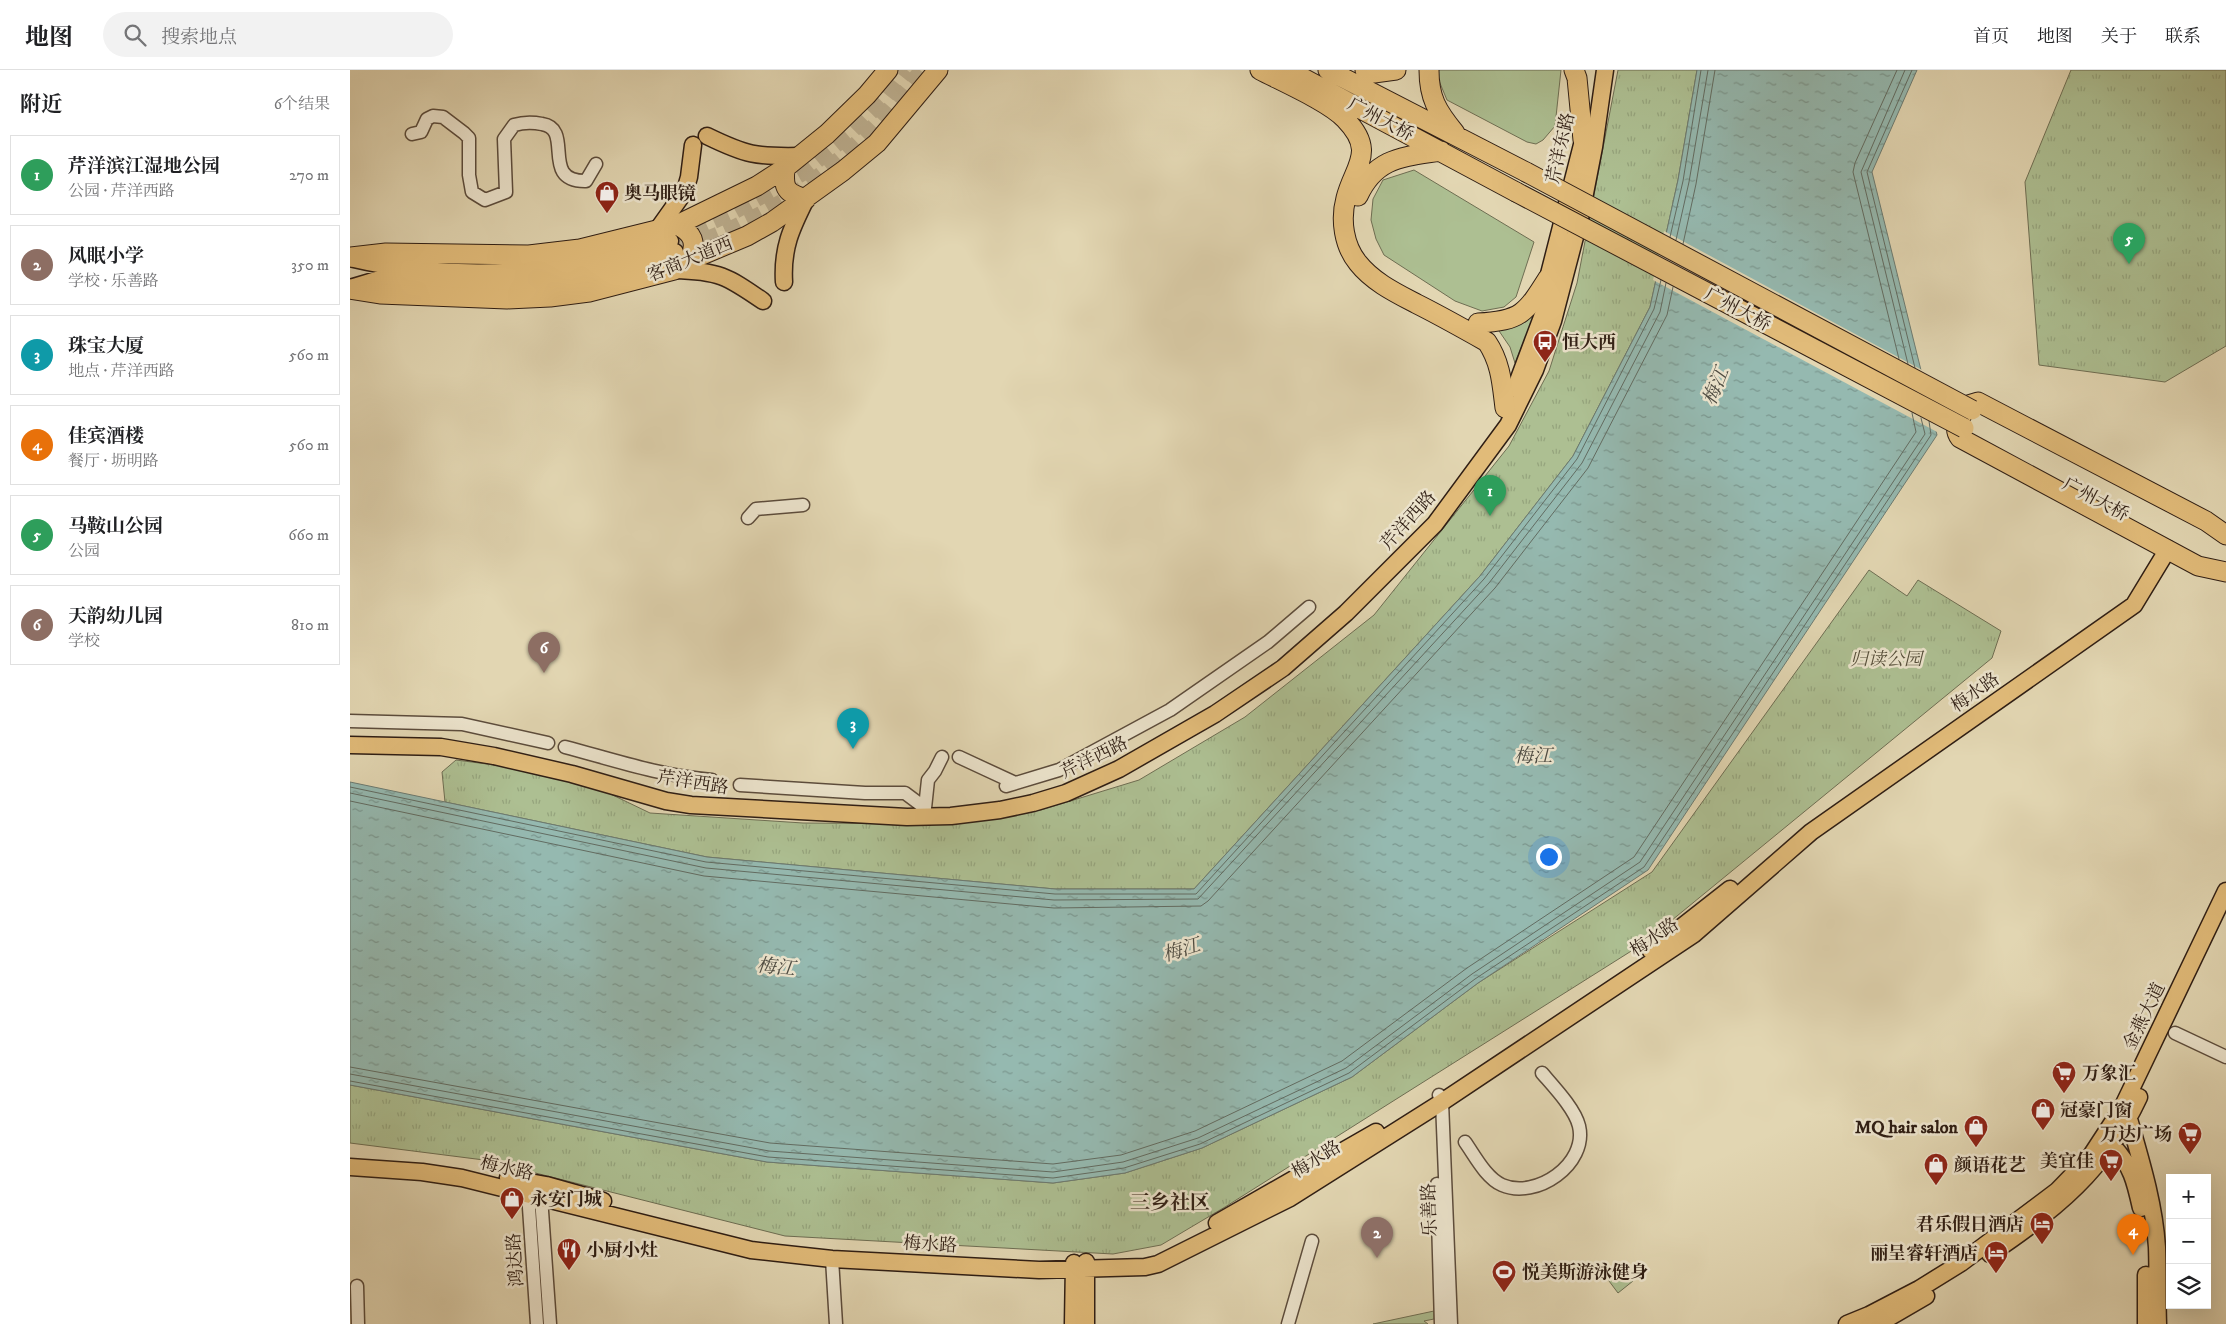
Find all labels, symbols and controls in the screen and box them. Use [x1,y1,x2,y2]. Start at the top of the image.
search box [103,12,453,57]
icon: search [121,21,149,49]
text: 地图 [25,23,73,53]
text: 搜索地点 [161,26,237,49]
text: 首页 [1973,26,2009,48]
text: 地图 [2037,26,2073,48]
text: 关于 [2101,26,2137,48]
text: 联系 [2165,26,2201,48]
text: 附近 [20,92,62,118]
street label: 广州大桥 [1344,93,1417,146]
text: 6个结果 [274,94,330,114]
street label: 芹洋东路 [1542,111,1580,186]
text: 芹洋滨江湿地公园 [68,155,220,178]
text: 1 [34,165,40,185]
text: 270 m [289,165,329,185]
shop icon: 奥马眼镜 [594,180,620,214]
text: 公园 · 芹洋西路 [68,181,175,201]
place label: 奥马眼镜 [624,183,696,205]
pin: 5 [2113,223,2145,264]
street label: 客商大道西 [645,233,736,287]
text: 风眠小学 [68,245,144,268]
text: 2 [33,255,41,275]
text: 350 m [291,255,329,275]
text: 学校 · 乐善路 [68,271,159,291]
street label: 广州大桥 [1701,283,1774,336]
bus stop icon: 恒大西 [1532,329,1558,363]
place label: 恒大西 [1562,332,1616,354]
text: 珠宝大厦 [68,335,144,358]
text: 3 [34,345,40,365]
text: 560 m [289,345,329,365]
text: 地点 · 芹洋西路 [68,361,175,381]
water label: 梅江 [1699,362,1735,408]
text: 佳宾酒楼 [68,425,144,448]
text: 4 [32,435,42,455]
text: 560 m [289,435,329,455]
text: 餐厅 · 坜明路 [68,451,159,471]
street label: 广州大桥 [2059,473,2132,526]
pin: 1 [1474,475,1506,516]
street label: 芹洋西路 [1376,487,1441,555]
text: 马鞍山公园 [68,515,163,538]
text: 5 [33,525,41,545]
text: 660 m [288,525,329,545]
text: 公园 [68,541,100,561]
text: 天韵幼儿园 [68,605,163,628]
text: 6 [33,615,41,635]
text: 810 m [291,615,329,635]
text: 学校 [68,631,100,651]
pin: 6 [528,632,560,673]
park label: 归读公园 [1850,649,1925,671]
street label: 梅水路 [1947,668,2004,717]
pin: 3 [837,708,869,749]
street label: 芹洋西路 [1057,732,1132,784]
water label: 梅江 [1514,745,1555,768]
street label: 芹洋西路 [656,766,730,799]
your location [1536,844,1562,870]
street label: 梅水路 [1626,914,1683,962]
water label: 梅江 [1160,933,1206,967]
water label: 梅江 [756,954,799,981]
street label: 金燕大道 [2119,979,2171,1054]
supermarket icon: 万象汇 [2051,1060,2077,1094]
place label: 万象汇 [2082,1063,2136,1085]
shop icon: 冠豪门窗 [2030,1097,2056,1131]
place label: 冠豪门窗 [2060,1100,2132,1122]
shop icon: MQ hair salon [1963,1114,1989,1148]
place label: MQ hair salon [1855,1117,1959,1139]
supermarket icon: 万达广场 [2177,1121,2203,1155]
place label: 万达广场 [2100,1124,2172,1146]
street label: 梅水路 [1288,1136,1345,1183]
supermarket icon: 美宜佳 [2098,1148,2124,1182]
place label: 美宜佳 [2040,1151,2094,1173]
street label: 梅水路 [478,1152,536,1186]
shop icon: 颜语花艺 [1923,1152,1949,1186]
place label: 颜语花艺 [1954,1155,2026,1177]
map controls [2166,1174,2211,1309]
button: + [2166,1174,2211,1219]
street label: 乐善路 [1418,1183,1442,1237]
shop icon: 永安门城 [499,1186,525,1220]
place label: 永安门城 [530,1189,602,1211]
district label: 三乡社区 [1130,1191,1210,1216]
hotel icon: 君乐假日酒店 [2029,1211,2055,1245]
place label: 君乐假日酒店 [1916,1214,2024,1236]
pin: 4 [2117,1214,2149,1255]
pin: 2 [1361,1217,1393,1258]
button: − [2166,1219,2211,1264]
street label: 鸿达路 [503,1232,529,1288]
street label: 梅水路 [902,1233,957,1257]
restaurant icon: 小厨小灶 [556,1237,582,1271]
place label: 小厨小灶 [586,1240,658,1262]
hotel icon: 丽呈睿轩酒店 [1983,1240,2009,1274]
place label: 丽呈睿轩酒店 [1870,1243,1978,1265]
sports icon: 悦美斯游泳健身 [1491,1259,1517,1293]
place label: 悦美斯游泳健身 [1522,1262,1648,1284]
button: layers [2166,1264,2211,1309]

